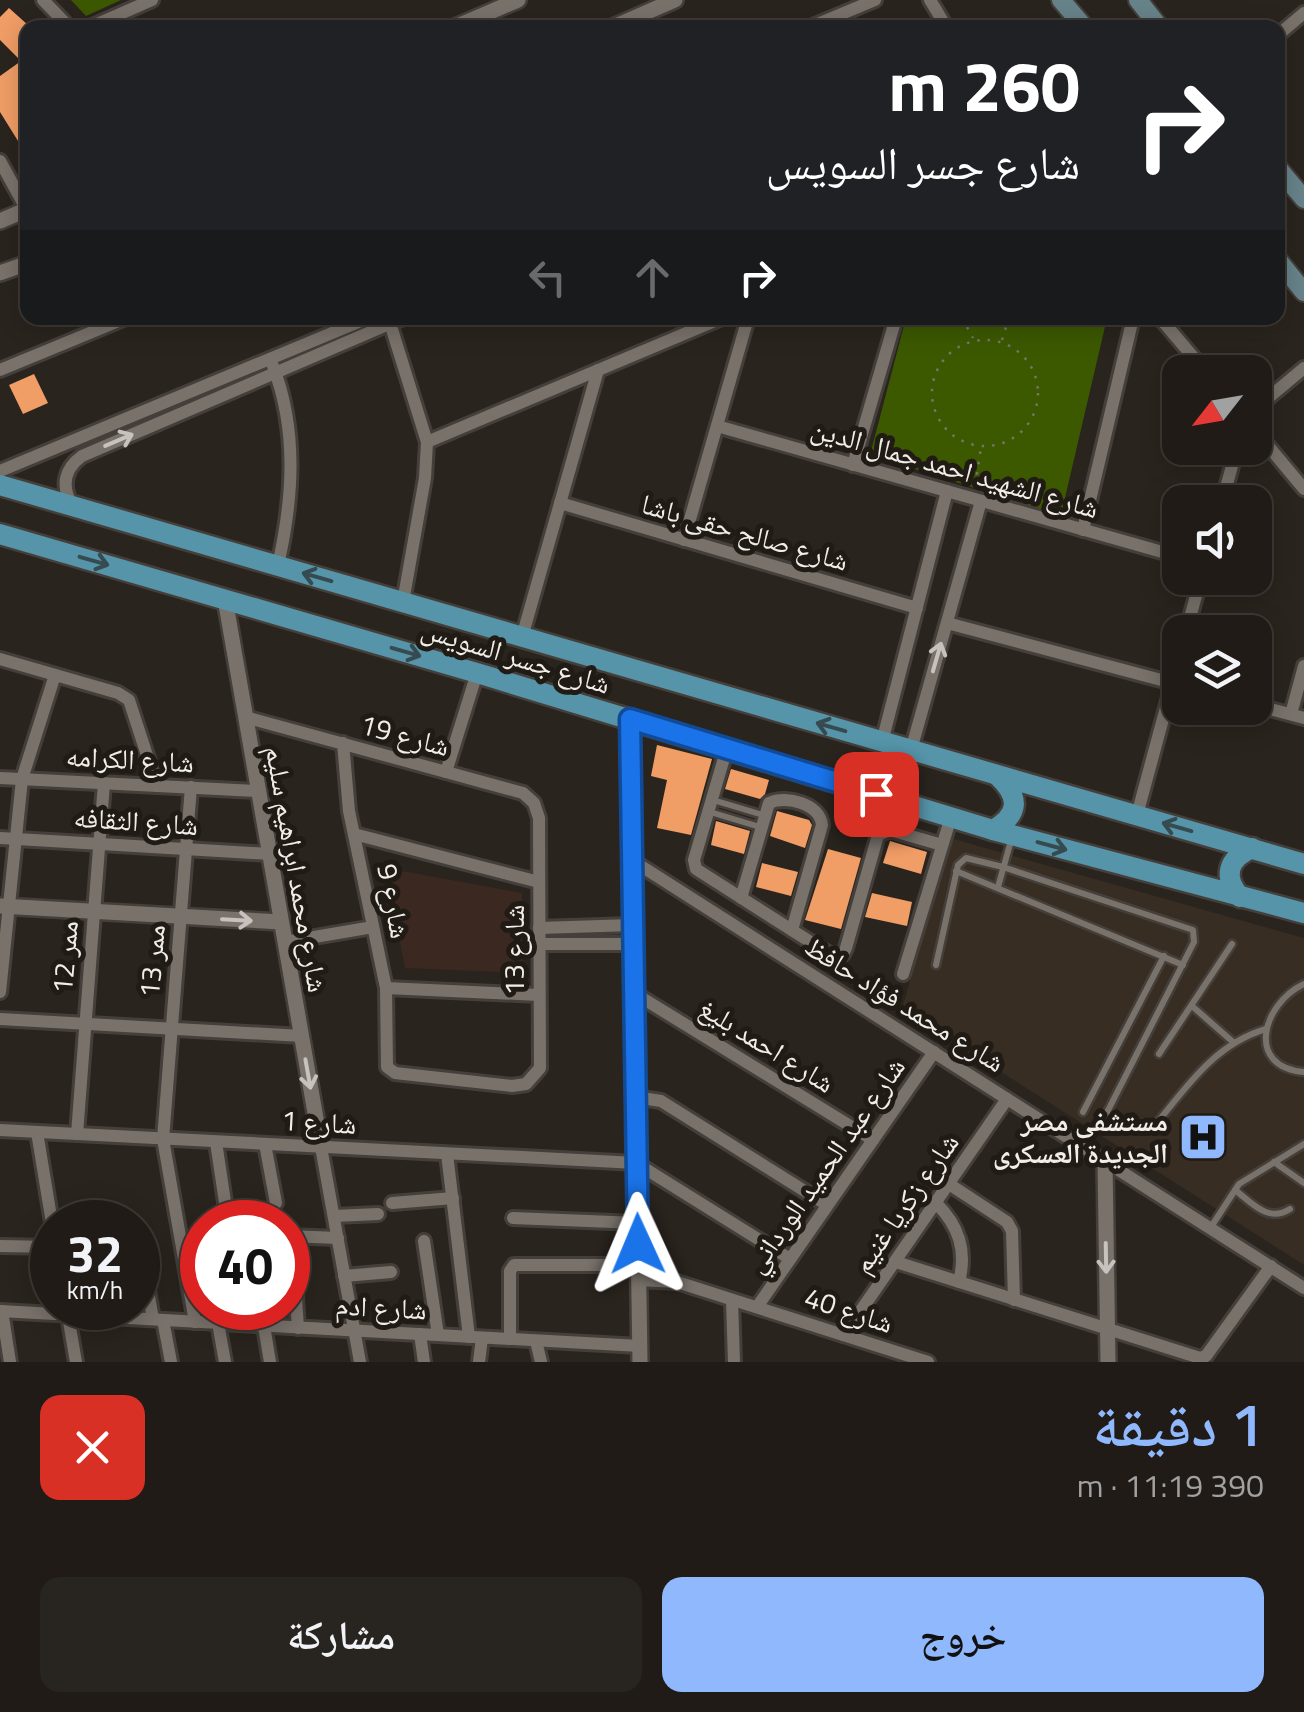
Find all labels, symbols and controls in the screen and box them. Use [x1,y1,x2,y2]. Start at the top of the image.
text: 260 m [888,32,1080,138]
icon: right [1115,60,1245,190]
text: شارع جسر السويس [766,128,1080,196]
icon: left [520,250,575,305]
icon: ahead [625,250,680,305]
icon: right [730,250,785,305]
north arrow [1162,355,1272,465]
map controls [1162,355,1272,725]
street label: شارع الشهيد احمد جمال الدين [806,406,1104,529]
one-way arrow [104,430,134,448]
street label: شارع صالح حقى باشا [637,481,854,582]
button: sound [1162,485,1272,595]
one-way arrow [77,553,109,571]
one-way arrow [302,567,334,585]
street label: شارع جسر السويس [416,606,616,705]
button: layers [1162,615,1272,725]
one-way arrow [929,641,948,673]
one-way arrow [389,644,421,662]
street label: شارع 19 [356,702,455,767]
one-way arrow [816,717,847,735]
street label: شارع الكرامه [65,734,195,783]
street label: شارع محمد ابراهيم سليم [255,742,340,996]
pin [834,752,919,837]
icon: arrive [849,767,904,822]
street label: شارع الثقافه [72,795,200,846]
one-way arrow [1162,817,1193,835]
one-way arrow [1036,838,1067,857]
street label: شارع 9 [366,860,423,942]
street label: شارع 13 [492,905,535,995]
one-way arrow [221,911,253,930]
street label: ممر 12 [40,919,89,995]
street label: ممر 13 [127,923,176,999]
street label: شارع محمد فؤاد حافظ [797,925,1014,1083]
street label: شارع احمد بليغ [691,986,843,1103]
street label: شارع عبد الحميد الورداني [734,1048,917,1283]
one-way arrow [300,1058,319,1090]
street label: شارع 1 [280,1098,358,1145]
place label: مستشفى مصر الجديدة العسكرى [993,1099,1168,1174]
hospital icon: مستشفى مصر الجديدة العسكرى [1177,1111,1229,1163]
street label: شارع زكريا غنيم [840,1124,969,1282]
position arrow [586,1192,690,1296]
speed limit sign: 40 [180,1200,310,1330]
text: 32 [67,1215,123,1291]
one-way arrow [1097,1241,1116,1273]
text: km/h [67,1271,123,1309]
street label: شارع 40 [799,1275,899,1344]
street label: شارع ادم [334,1283,428,1330]
text: 1 دقيقة [1093,1378,1264,1469]
button: close [40,1395,145,1500]
text: 390 m · 11:19 [1077,1461,1264,1509]
button: مشاركة [40,1577,642,1692]
button: خروج [662,1577,1264,1692]

